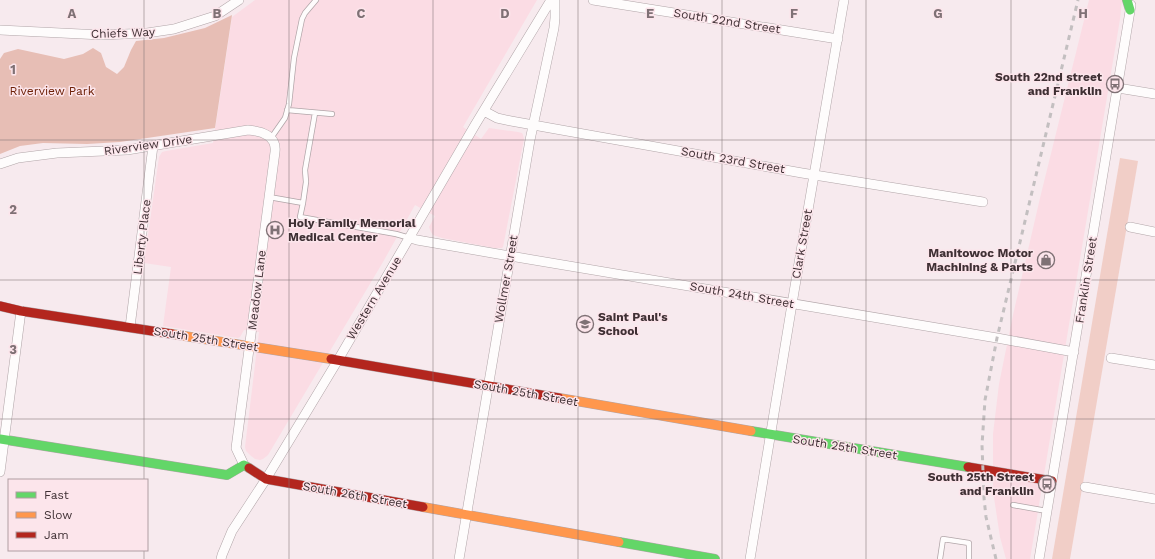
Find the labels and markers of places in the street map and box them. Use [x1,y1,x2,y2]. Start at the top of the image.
place label: South 22nd street and Franklin [995,70,1103,98]
bus stop icon: South 22nd street and Franklin [1105,74,1125,94]
place label: Holy Family Memorial Medical Center [288,216,416,244]
hospital icon: Holy Family Memorial Medical Center [265,220,285,240]
place label: Manitowoc Motor Machining & Parts [926,246,1034,274]
shop icon: Manitowoc Motor Machining & Parts [1036,250,1056,270]
place label: Saint Paul's School [598,310,668,338]
school or university icon: Saint Paul's School [575,314,595,334]
place label: South 25th Street and Franklin [928,470,1035,498]
bus stop icon: South 25th Street and Franklin [1037,474,1057,494]

